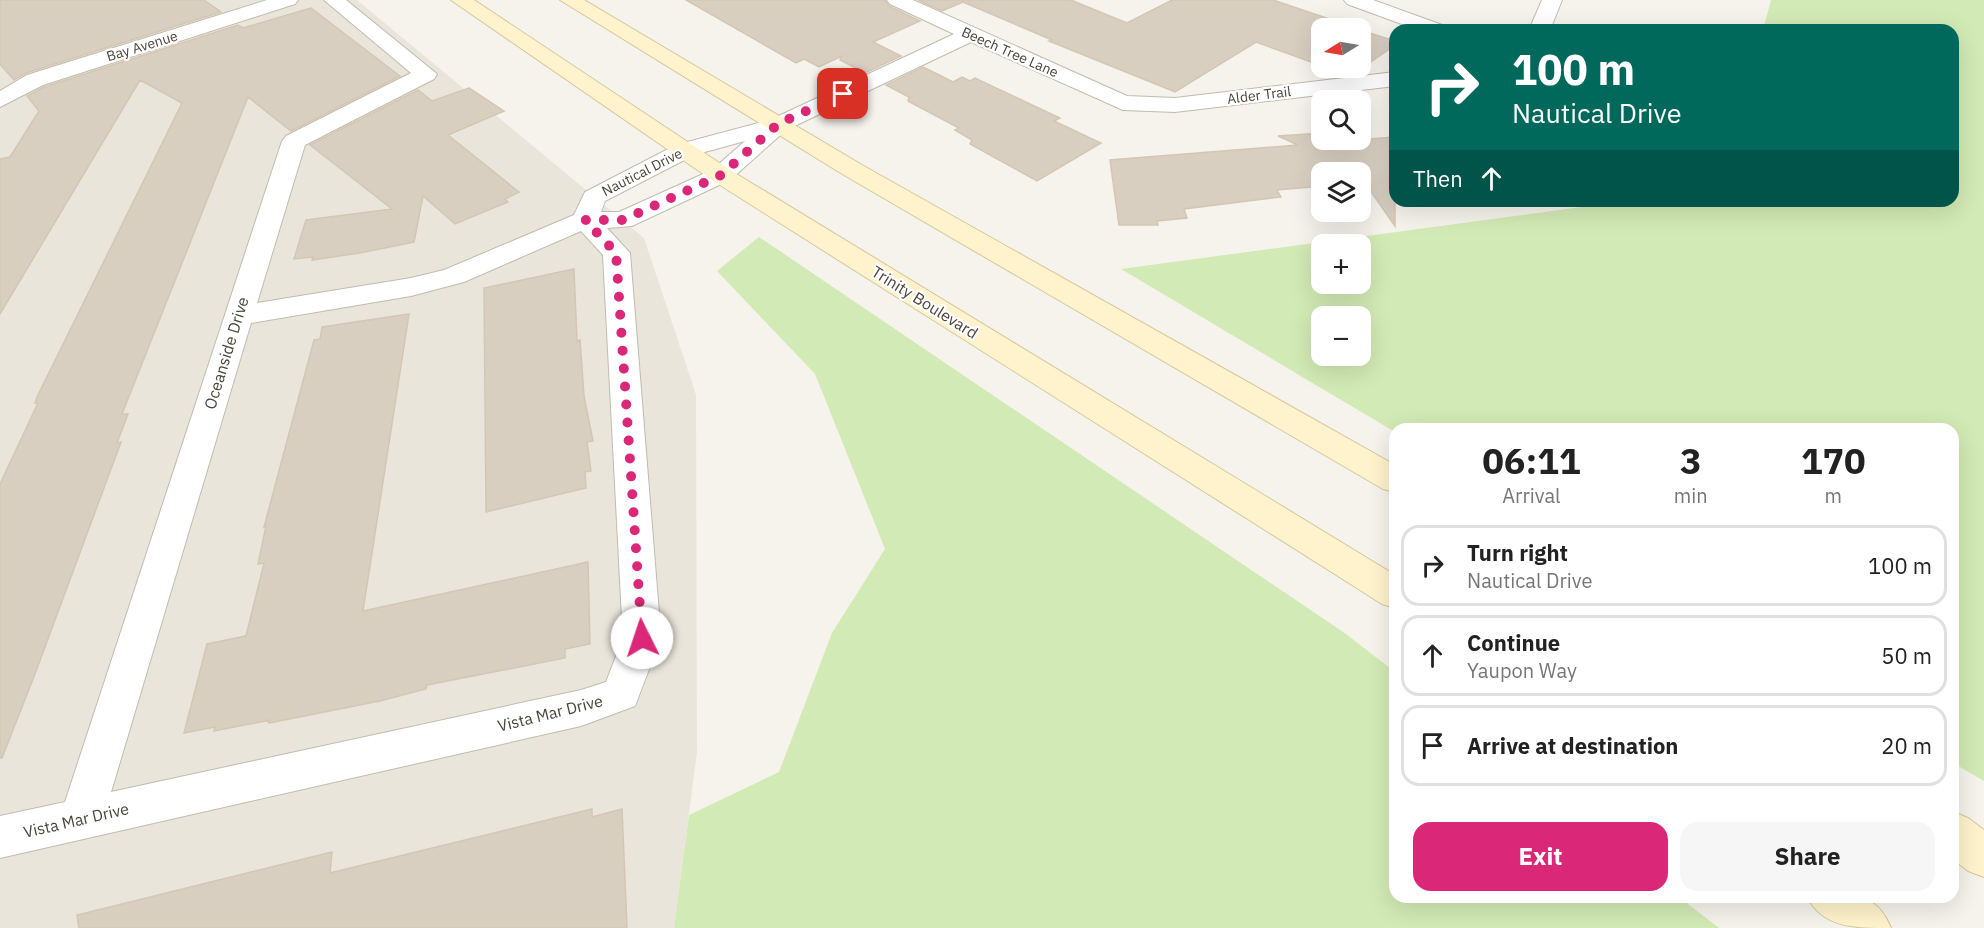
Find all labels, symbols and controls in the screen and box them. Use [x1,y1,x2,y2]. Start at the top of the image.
north arrow [1311,18,1371,78]
map controls [1311,18,1371,366]
street label: Beech Tree Lane [959,23,1061,82]
street label: Bay Avenue [104,27,180,65]
text: 100 m [1512,42,1635,97]
icon: right [1413,48,1491,126]
pin [817,68,868,119]
icon: arrive [826,77,859,110]
street label: Alder Trail [1226,82,1292,108]
button: search [1311,90,1371,150]
text: Nautical Drive [1512,95,1681,130]
street label: Nautical Drive [599,144,686,200]
button: layers [1311,162,1371,222]
icon: ahead [1475,162,1508,195]
text: Then [1413,164,1463,193]
button: + [1311,234,1371,294]
street label: Trinity Boulevard [868,261,982,343]
street label: Oceanside Drive [199,294,253,412]
button: − [1311,306,1371,366]
text: 06:11 [1482,437,1581,484]
text: 3 [1680,437,1702,484]
text: 170 [1801,437,1866,484]
text: Arrival [1502,482,1561,509]
text: min [1674,482,1708,509]
text: m [1825,482,1842,509]
text: Turn right [1467,538,1568,567]
icon: right [1416,549,1449,582]
text: 100 m [1868,551,1932,580]
text: Nautical Drive [1467,567,1593,594]
position arrow [610,606,674,670]
text: Continue [1467,628,1560,657]
icon: ahead [1416,639,1449,672]
text: 50 m [1881,641,1932,670]
text: Yaupon Way [1467,657,1577,684]
street label: Vista Mar Drive [495,690,605,736]
icon: arrive [1416,729,1449,762]
text: Arrive at destination [1467,731,1678,760]
text: 20 m [1881,731,1932,760]
street label: Vista Mar Drive [21,798,131,842]
button: Exit [1413,822,1668,891]
button: Share [1680,822,1935,891]

